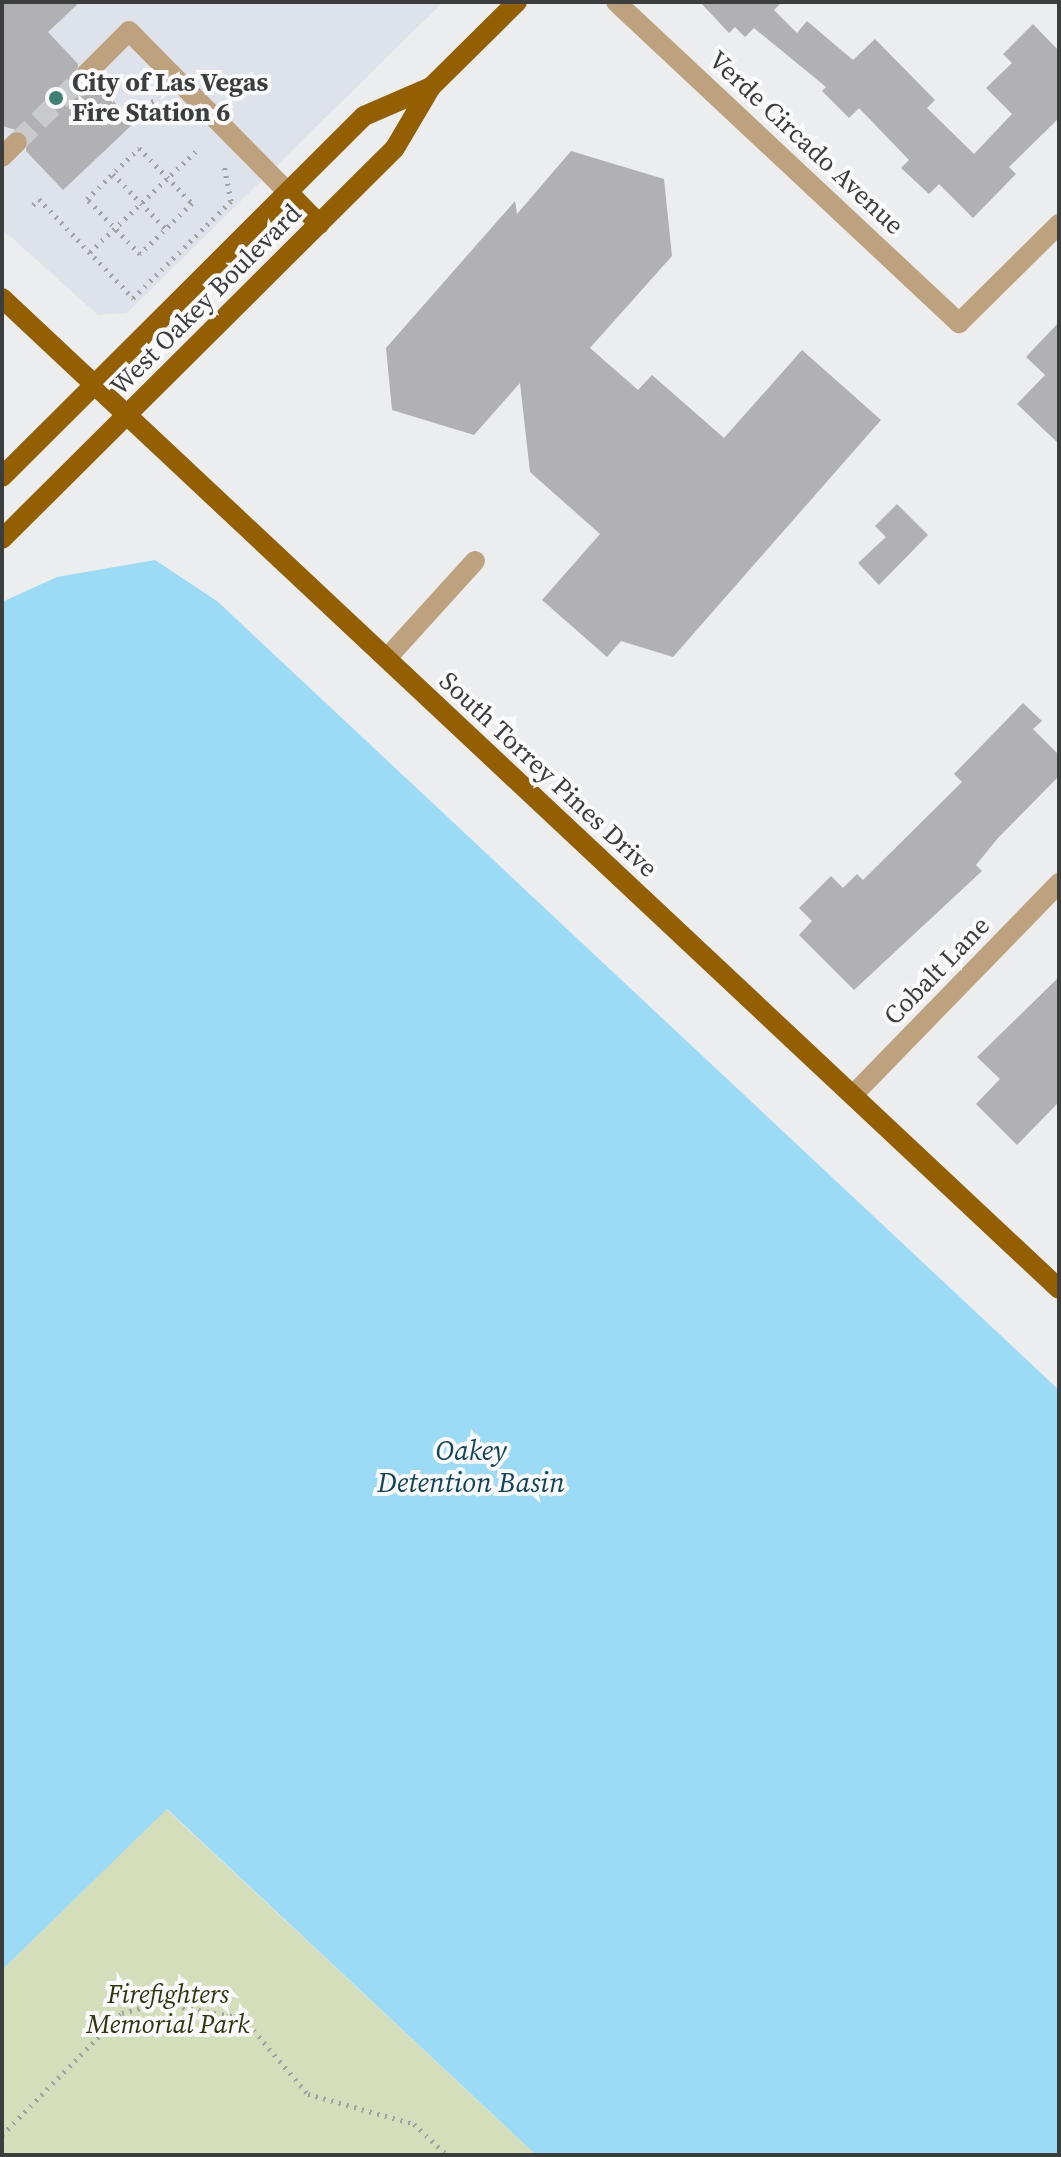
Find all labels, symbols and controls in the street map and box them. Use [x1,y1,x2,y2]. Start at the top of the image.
street label: Verde Circado Avenue [702,45,910,241]
place label: City of Las Vegas Fire Station 6 [72,67,269,128]
marker: City of Las Vegas Fire Station 6 [47,89,65,107]
street label: West Oakey Boulevard [104,198,308,402]
street label: South Torrey Pines Drive [432,666,664,884]
street label: Cobalt Lane [878,910,996,1032]
water label: Oakey Detention Basin [377,1433,565,1499]
park label: Firefighters Memorial Park [87,1979,249,2040]

